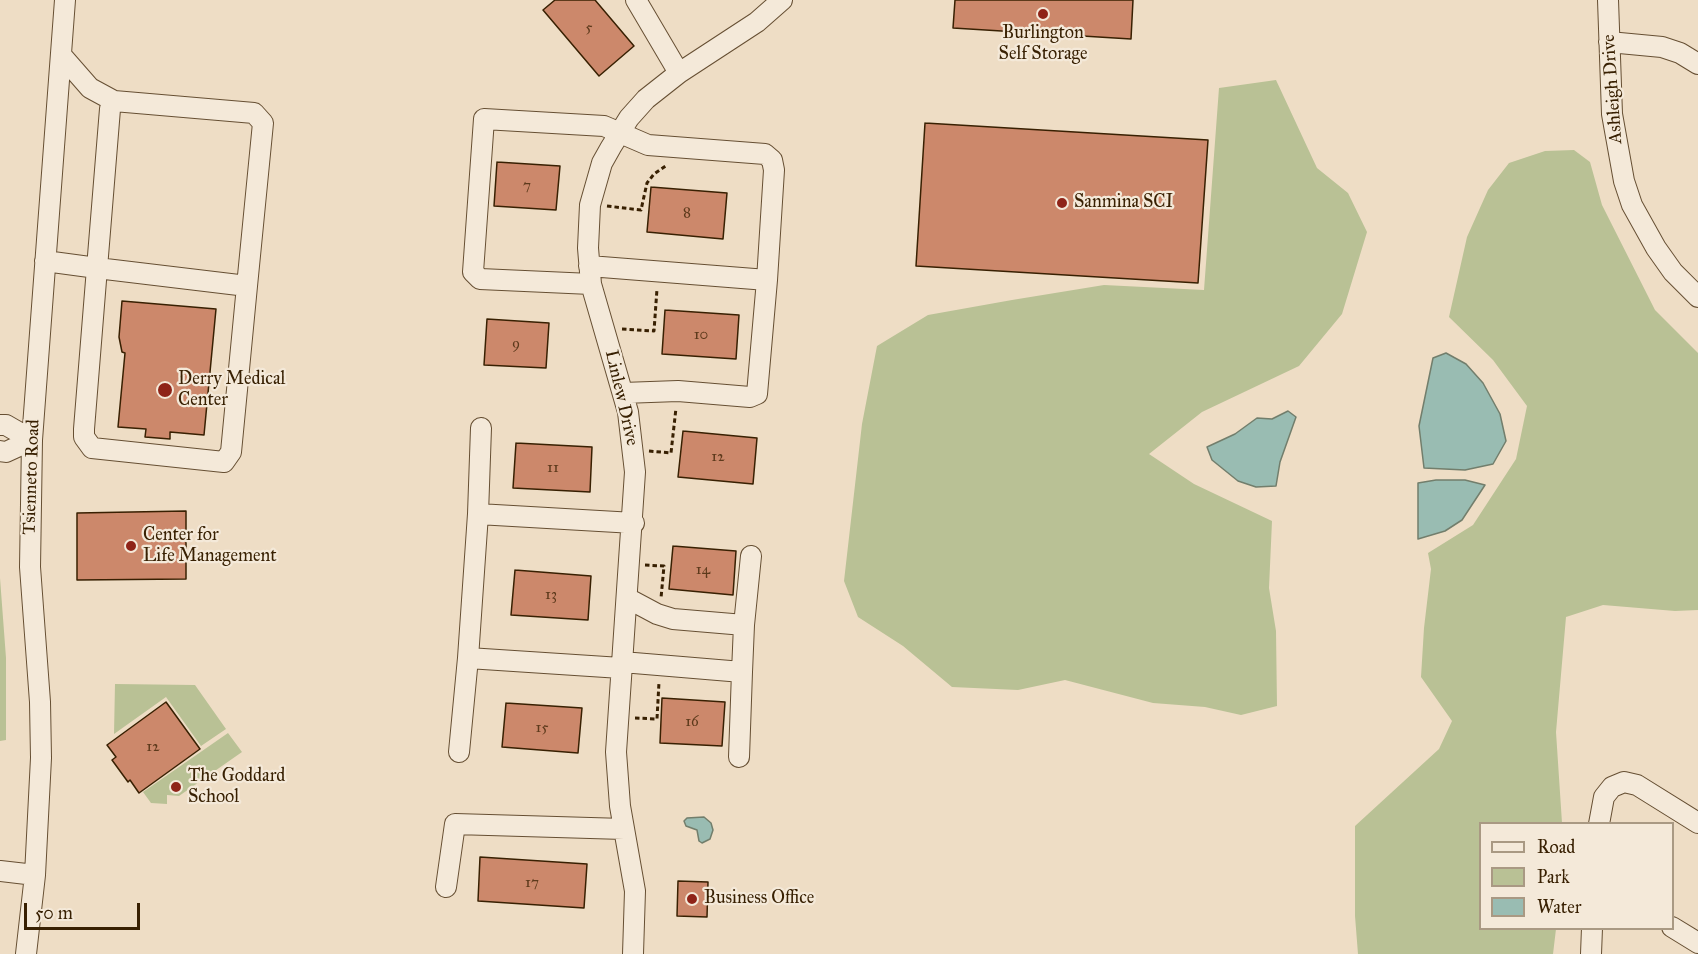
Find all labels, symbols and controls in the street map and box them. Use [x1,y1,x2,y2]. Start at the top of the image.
marker: Burlington Self Storage [1036,7,1050,21]
house number: 5 [586,19,592,37]
place label: Burlington Self Storage [999,23,1087,66]
street label: Ashleigh Drive [1598,33,1628,145]
house number: 7 [523,177,531,195]
place label: Sanmina SCI [1074,192,1173,214]
marker: Sanmina SCI [1055,196,1069,210]
house number: 8 [683,204,691,222]
house number: 10 [694,326,708,344]
house number: 9 [512,335,520,353]
street label: Linlew Drive [600,348,642,448]
place label: Derry Medical Center [178,369,285,412]
marker: Derry Medical Center [156,381,174,399]
street label: Tsienneto Road [19,419,45,535]
house number: 12 [711,448,725,466]
house number: 11 [547,459,559,477]
place label: Center for Life Management [143,525,277,568]
marker: Center for Life Management [124,539,138,553]
house number: 14 [696,561,710,579]
house number: 13 [545,586,557,604]
house number: 16 [685,713,699,731]
house number: 15 [536,719,548,737]
house number: 12 [146,738,160,756]
place label: The Goddard School [188,766,285,808]
marker: The Goddard School [169,780,183,794]
legend [1479,822,1674,930]
text: Road [1537,836,1575,858]
text: Park [1537,866,1570,888]
house number: 17 [525,874,539,892]
place label: Business Office [704,888,814,910]
scale bar [27,891,142,929]
marker: Business Office [685,892,699,906]
text: Water [1537,896,1581,918]
text: 50 m [35,902,73,924]

